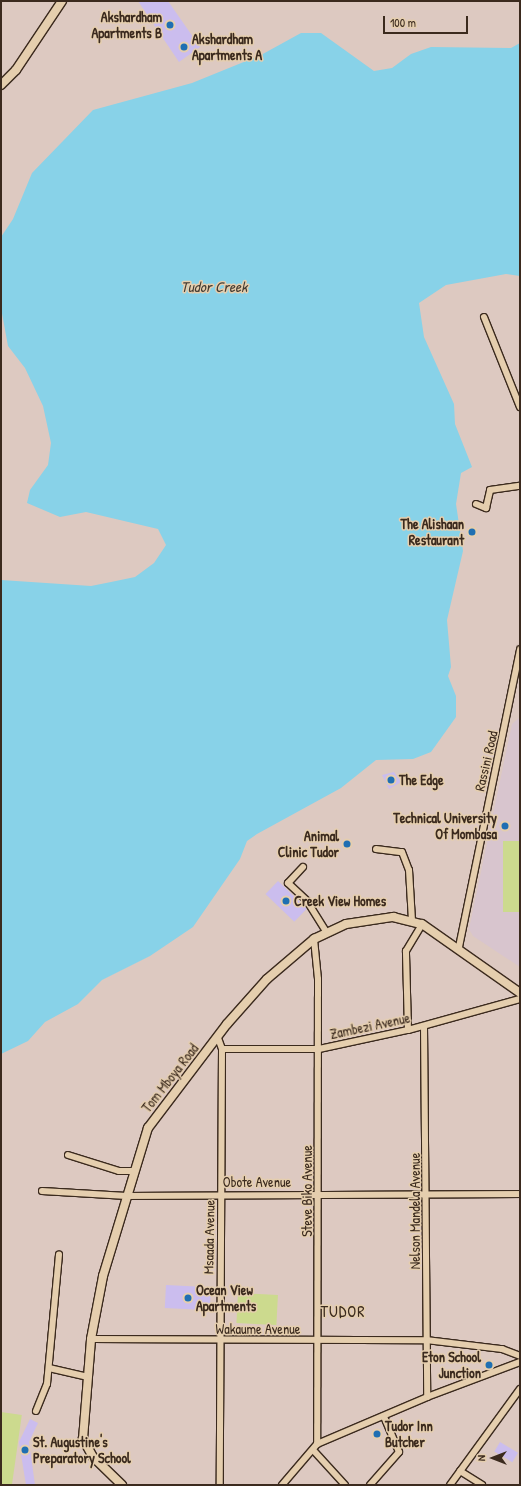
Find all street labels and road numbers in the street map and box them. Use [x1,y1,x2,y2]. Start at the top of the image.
street label: Rassini Road [471,729,501,793]
street label: Zambezi Avenue [328,1009,412,1043]
street label: Tom Mboya Road [138,1040,202,1116]
street label: Steve Biko Avenue [299,1145,315,1237]
street label: Nelson Mandela Avenue [407,1153,423,1269]
street label: Obote Avenue [223,1174,291,1190]
street label: Msaada Avenue [200,1200,218,1274]
street label: Wakaume Avenue [216,1321,300,1337]

